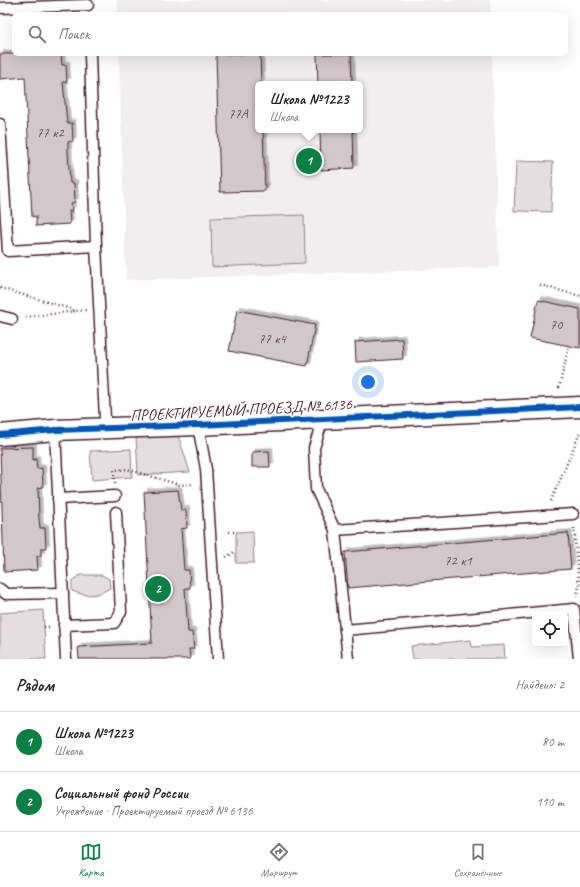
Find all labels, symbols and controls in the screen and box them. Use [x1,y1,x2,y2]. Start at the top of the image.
search box [12,12,568,56]
icon: search [26,23,48,45]
text: Поиск [58,25,90,44]
popup [255,81,363,133]
text: Школа №1223 [270,90,348,109]
house number: 77А [228,105,249,122]
text: Школа [270,109,298,125]
house number: 77 к2 [36,124,65,141]
pin: 1 [296,146,322,176]
house number: 70 [550,316,564,333]
house number: 77 к4 [258,330,287,347]
your location [358,372,378,392]
street label: ПРОЕКТИРУЕМЫЙ ПРОЕЗД № 6136 [130,394,353,426]
house number: 72 к1 [444,552,472,569]
pin: 2 [145,574,171,604]
map controls [532,611,568,647]
button: locate [532,611,568,647]
text: Рядом [16,675,54,696]
text: Найдено: 2 [516,677,564,693]
text: Школа №1223 [54,724,133,743]
text: 1 [26,734,32,750]
text: 80 m [542,734,564,750]
text: Школа [54,743,83,759]
text: Социальный фонд России [54,784,188,803]
text: 2 [26,794,32,810]
text: 110 m [536,794,564,810]
text: Учреждение · Проектируемый проезд № 6136 [54,803,253,819]
tab: Карта [78,841,104,879]
tab: Маршрут [261,841,297,879]
tab: Сохранённые [454,841,502,879]

